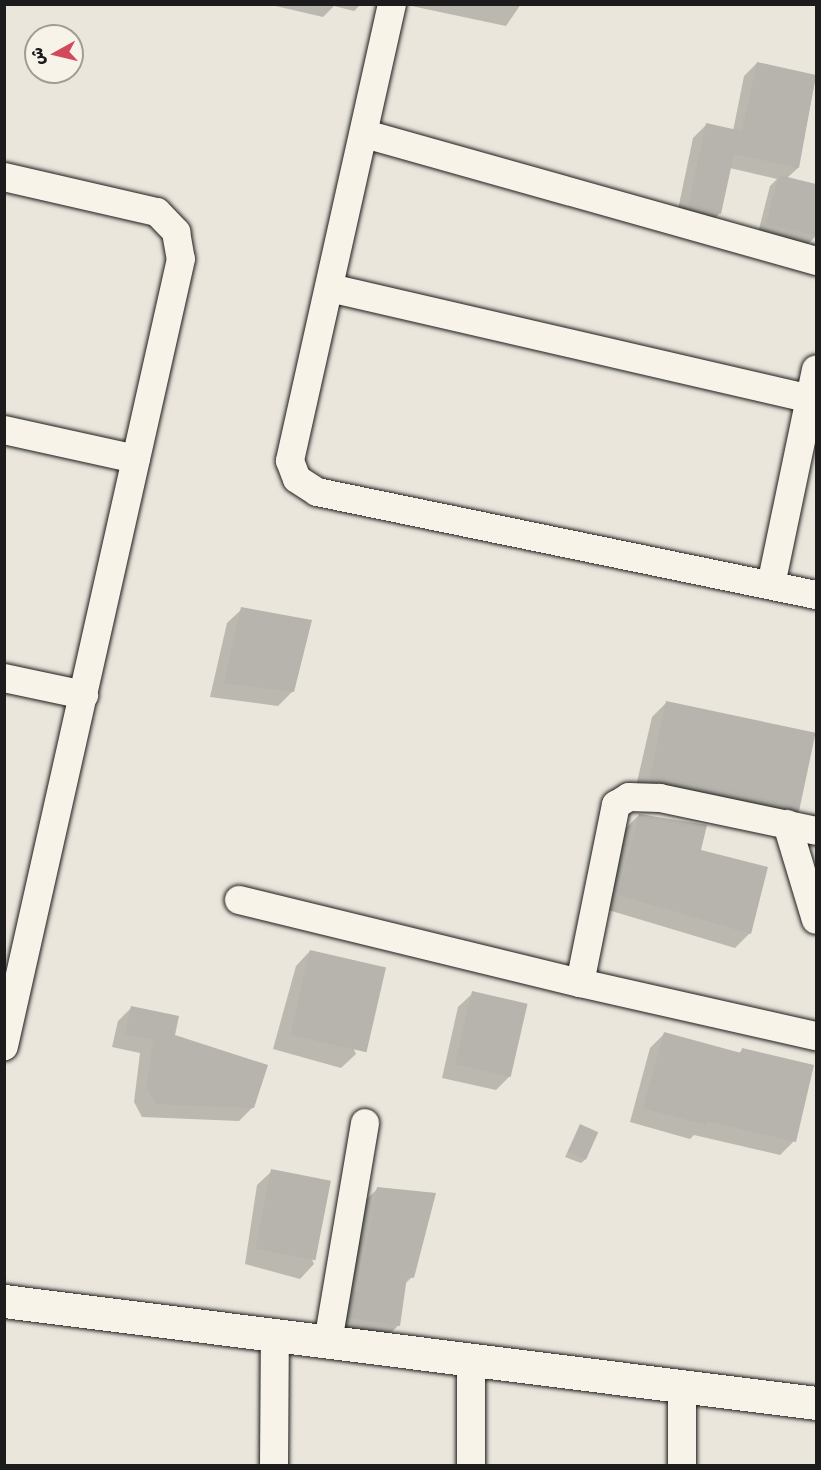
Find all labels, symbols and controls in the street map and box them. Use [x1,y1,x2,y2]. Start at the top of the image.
north arrow [24,24,84,84]
text: ش [26,46,49,66]

